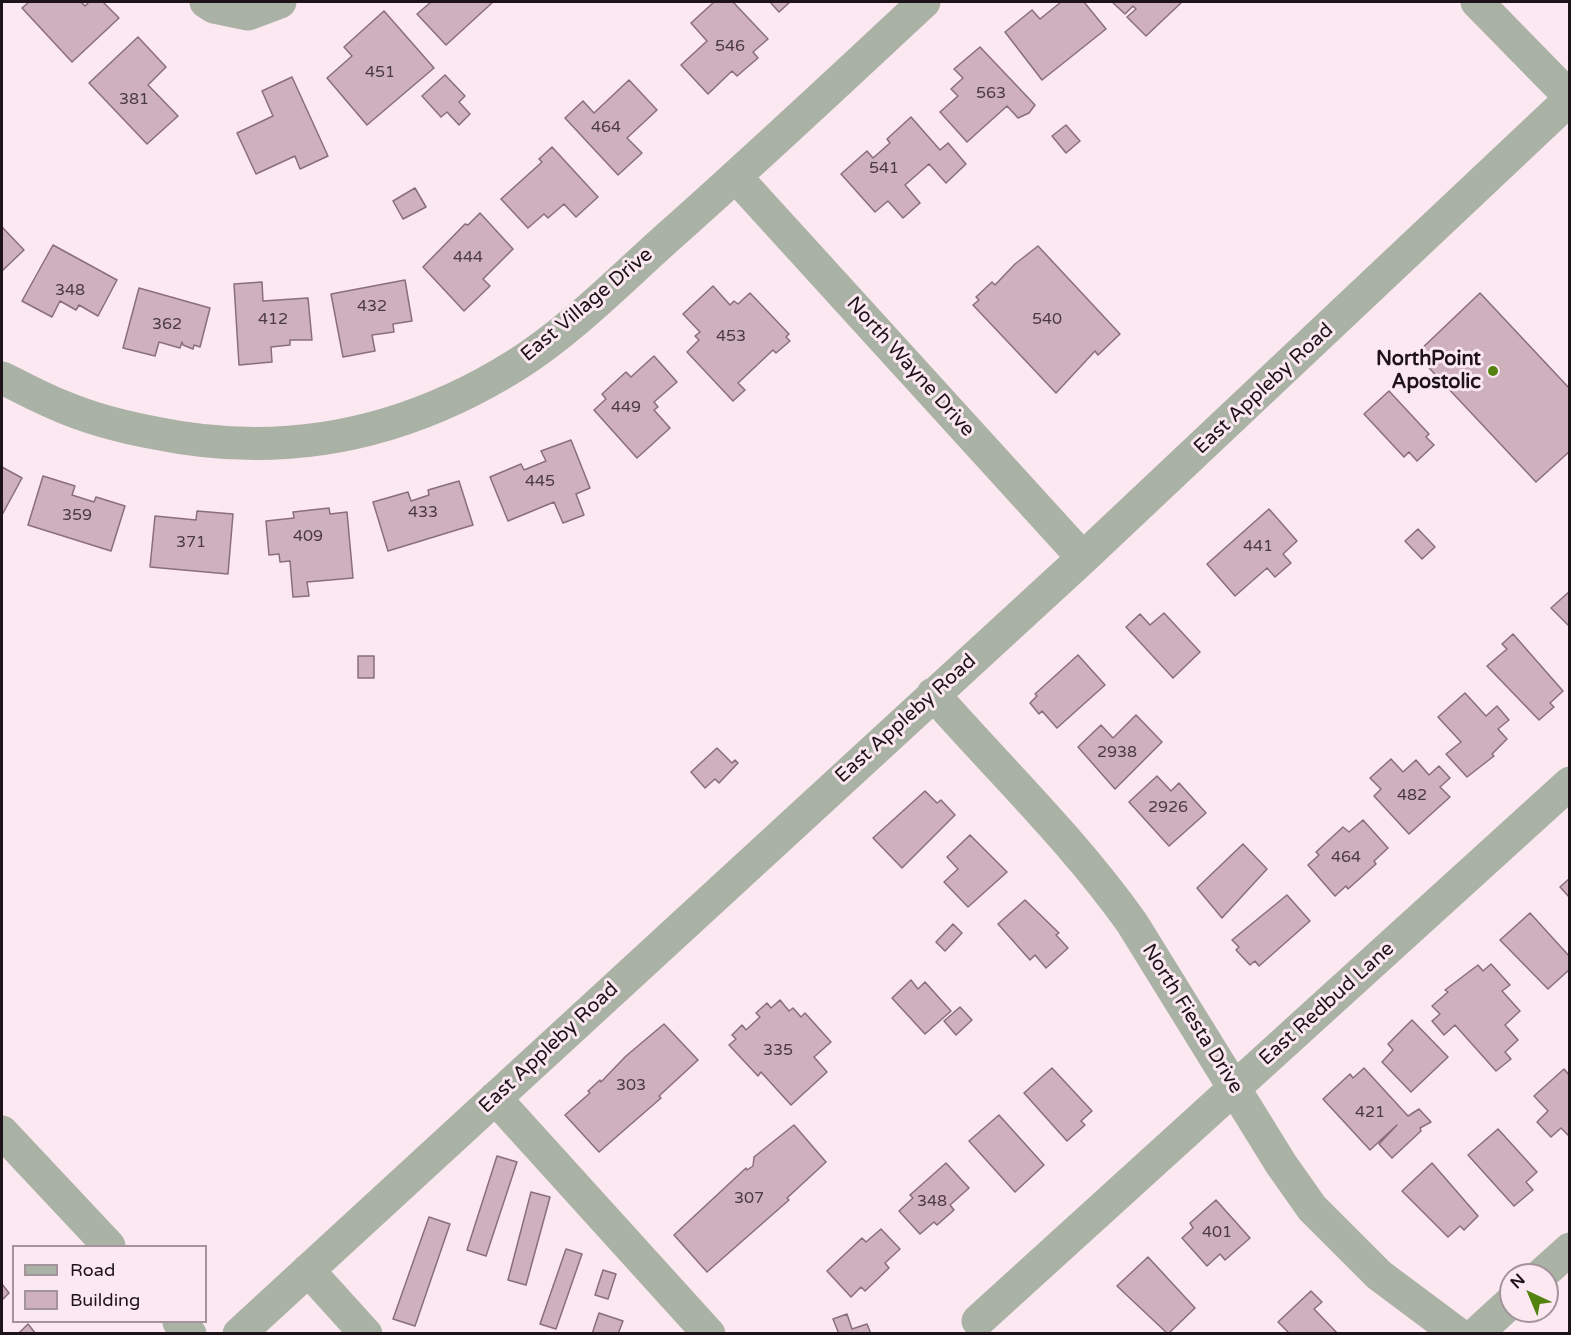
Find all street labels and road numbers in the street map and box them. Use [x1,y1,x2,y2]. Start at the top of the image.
street label: East Village Drive [516,243,658,367]
street label: North Wayne Drive [841,292,979,442]
street label: East Appleby Road [1190,318,1338,460]
street label: East Appleby Road [831,649,981,789]
street label: East Redbud Lane [1255,937,1399,1071]
street label: North Fiesta Drive [1136,940,1248,1098]
street label: East Appleby Road [475,977,623,1119]

